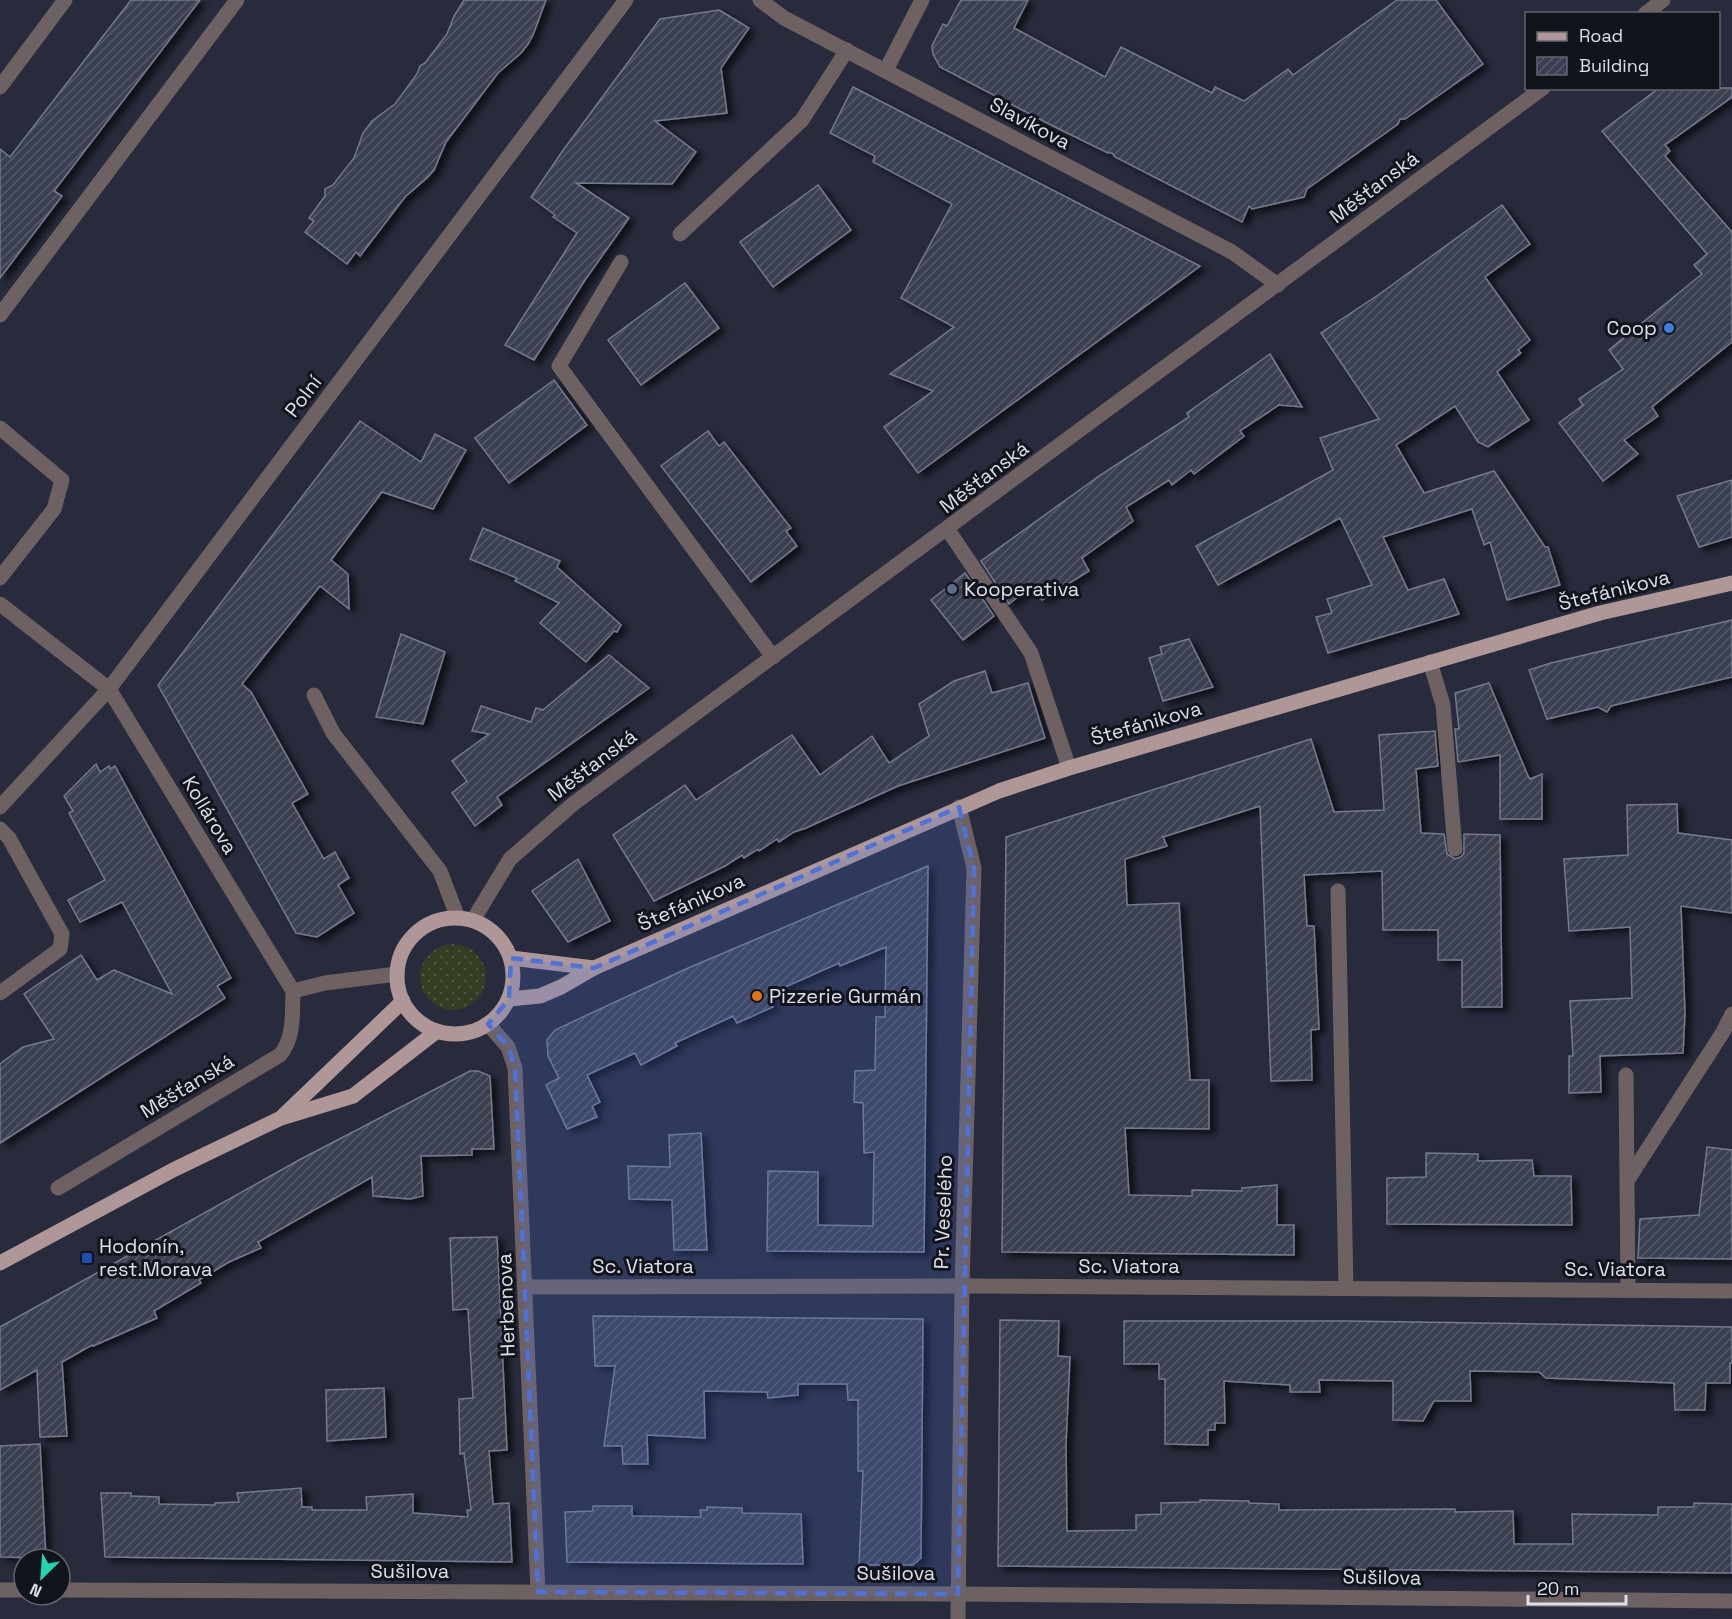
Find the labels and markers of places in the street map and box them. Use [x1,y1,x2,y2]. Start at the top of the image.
place label: Coop [1607,315,1657,341]
marker: Coop [1662,321,1676,335]
place label: Kooperativa [964,576,1079,602]
marker: Kooperativa [945,582,959,596]
place label: Pizzerie Gurmán [769,983,922,1009]
marker: Pizzerie Gurmán [750,989,764,1003]
place label: Hodonín, rest.Morava [99,1233,212,1282]
marker: Hodonín, rest.Morava [80,1251,94,1265]

